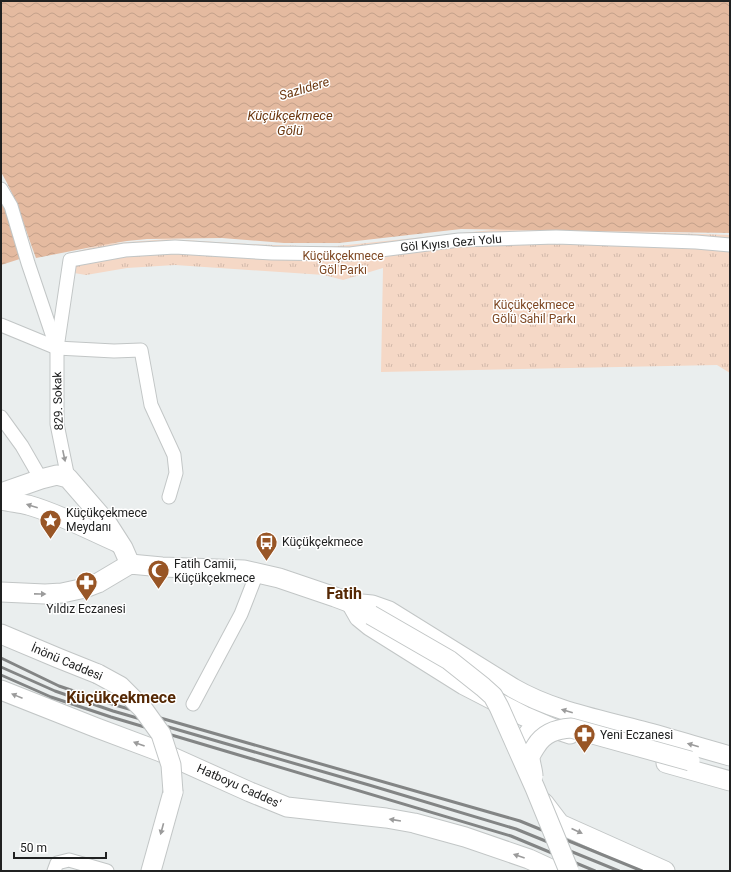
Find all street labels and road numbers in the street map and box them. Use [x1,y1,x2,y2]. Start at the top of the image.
street label: Göl Kıyısı Gezi Yolu [400,232,502,254]
street label: 829. Sokak [50,370,66,431]
street label: İnönü Caddesi [29,640,105,683]
street label: Hatboyu Caddes' [195,761,283,811]

